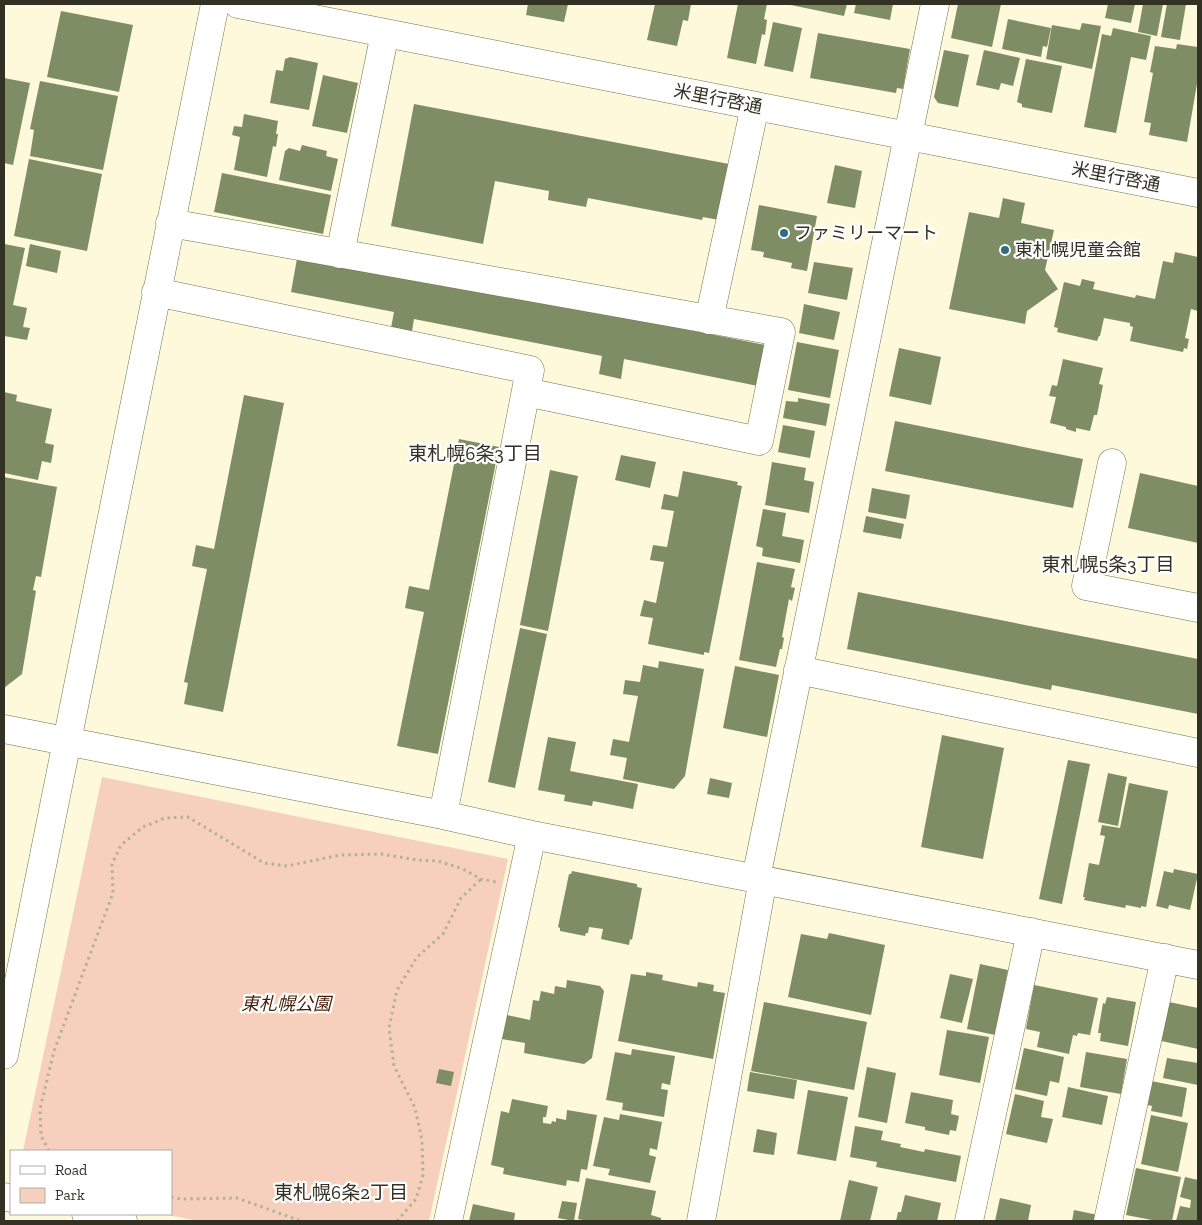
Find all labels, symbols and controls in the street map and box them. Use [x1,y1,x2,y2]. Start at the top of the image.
street label: 米里行啓通 [672,80,764,118]
street label: 米里行啓通 [1070,158,1162,196]
place label: ファミリーマート [794,222,938,244]
marker: ファミリーマート [778,227,790,239]
place label: 東札幌児童会館 [1015,239,1141,261]
marker: 東札幌児童会館 [999,244,1011,256]
district label: 東札幌6条3丁目 [408,442,542,465]
district label: 東札幌5条3丁目 [1041,553,1175,576]
park label: 東札幌公園 [241,993,334,1015]
legend [10,1150,172,1215]
text: Road [55,1161,88,1179]
district label: 東札幌6条2丁目 [274,1181,408,1204]
text: Park [55,1186,85,1204]

